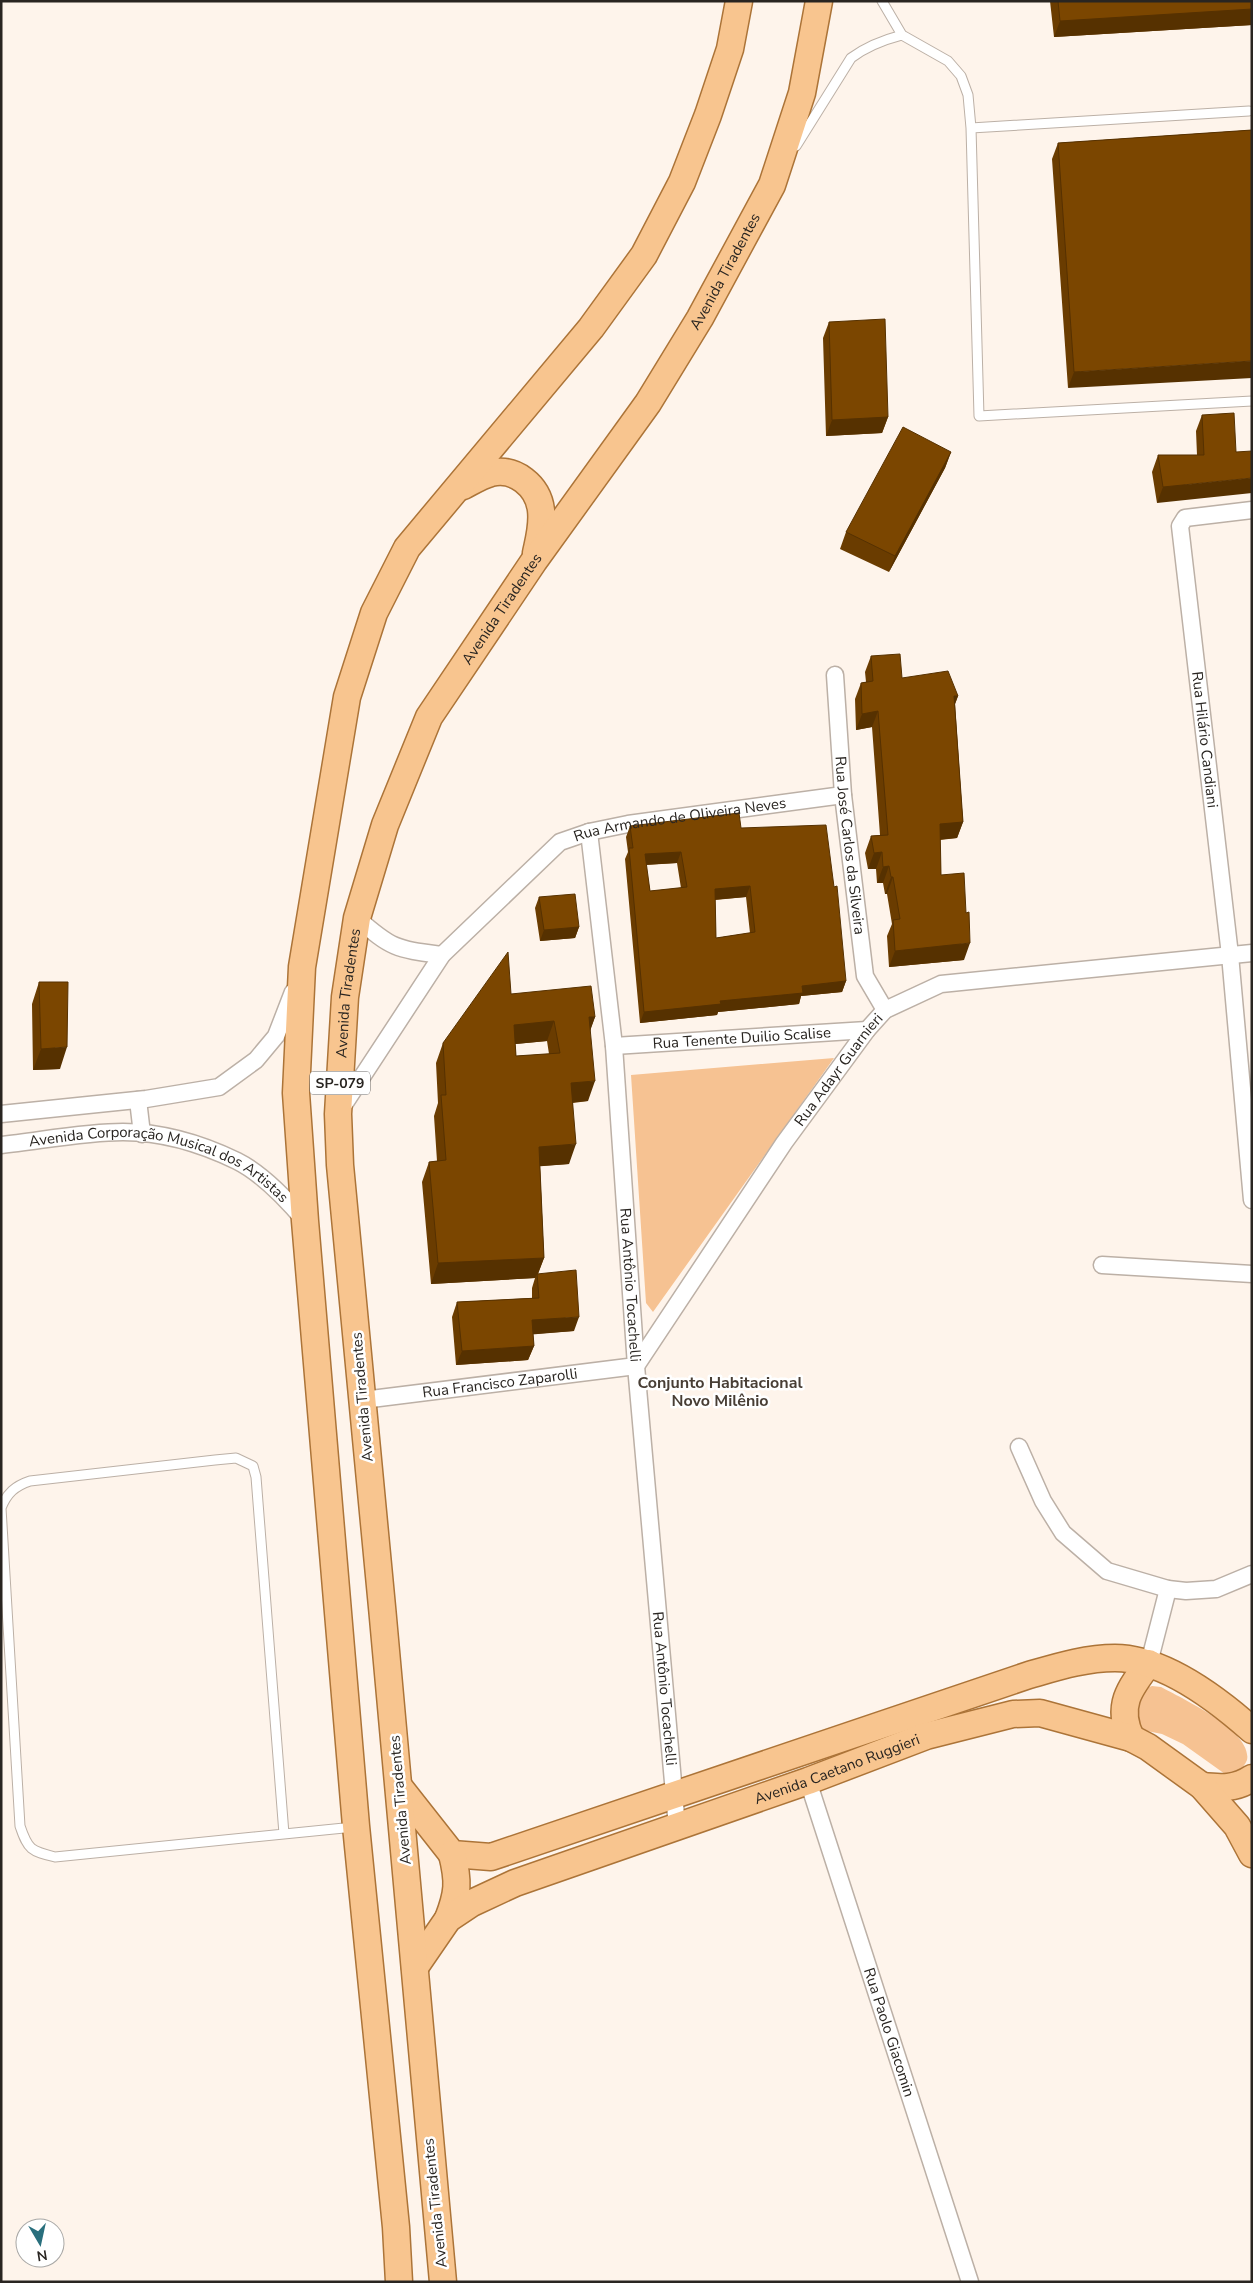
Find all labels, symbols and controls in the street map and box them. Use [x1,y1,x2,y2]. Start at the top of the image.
street label: Avenida Tiradentes [685,210,765,334]
street label: Avenida Tiradentes [457,549,546,668]
street label: Rua Hilário Candiani [1187,670,1223,809]
street label: Rua José Carlos da Silveira [830,755,870,936]
street label: Rua Armando de Oliveira Neves [571,793,787,847]
street label: Avenida Tiradentes [331,927,365,1059]
street label: Rua Adayr Guarnieri [790,1009,887,1130]
street label: Rua Tenente Duilio Scalise [652,1022,832,1054]
road number: SP-079 [310,1072,370,1094]
street label: Avenida Corporação Musical dos Artistas [27,1122,293,1207]
street label: Rua Antônio Tocachelli [615,1207,646,1363]
street label: Avenida Tiradentes [346,1331,378,1463]
street label: Rua Francisco Zaparolli [421,1363,579,1403]
district label: Conjunto Habitacional Novo Milênio [637,1372,803,1412]
street label: Rua Antônio Tocachelli [648,1611,681,1766]
street label: Avenida Caetano Ruggieri [752,1729,922,1809]
street label: Avenida Tiradentes [384,1734,416,1866]
street label: Rua Paolo Giacomin [859,1965,919,2099]
street label: Avenida Tiradentes [418,2137,452,2269]
north arrow [15,2218,65,2268]
text: N [35,2245,49,2266]

